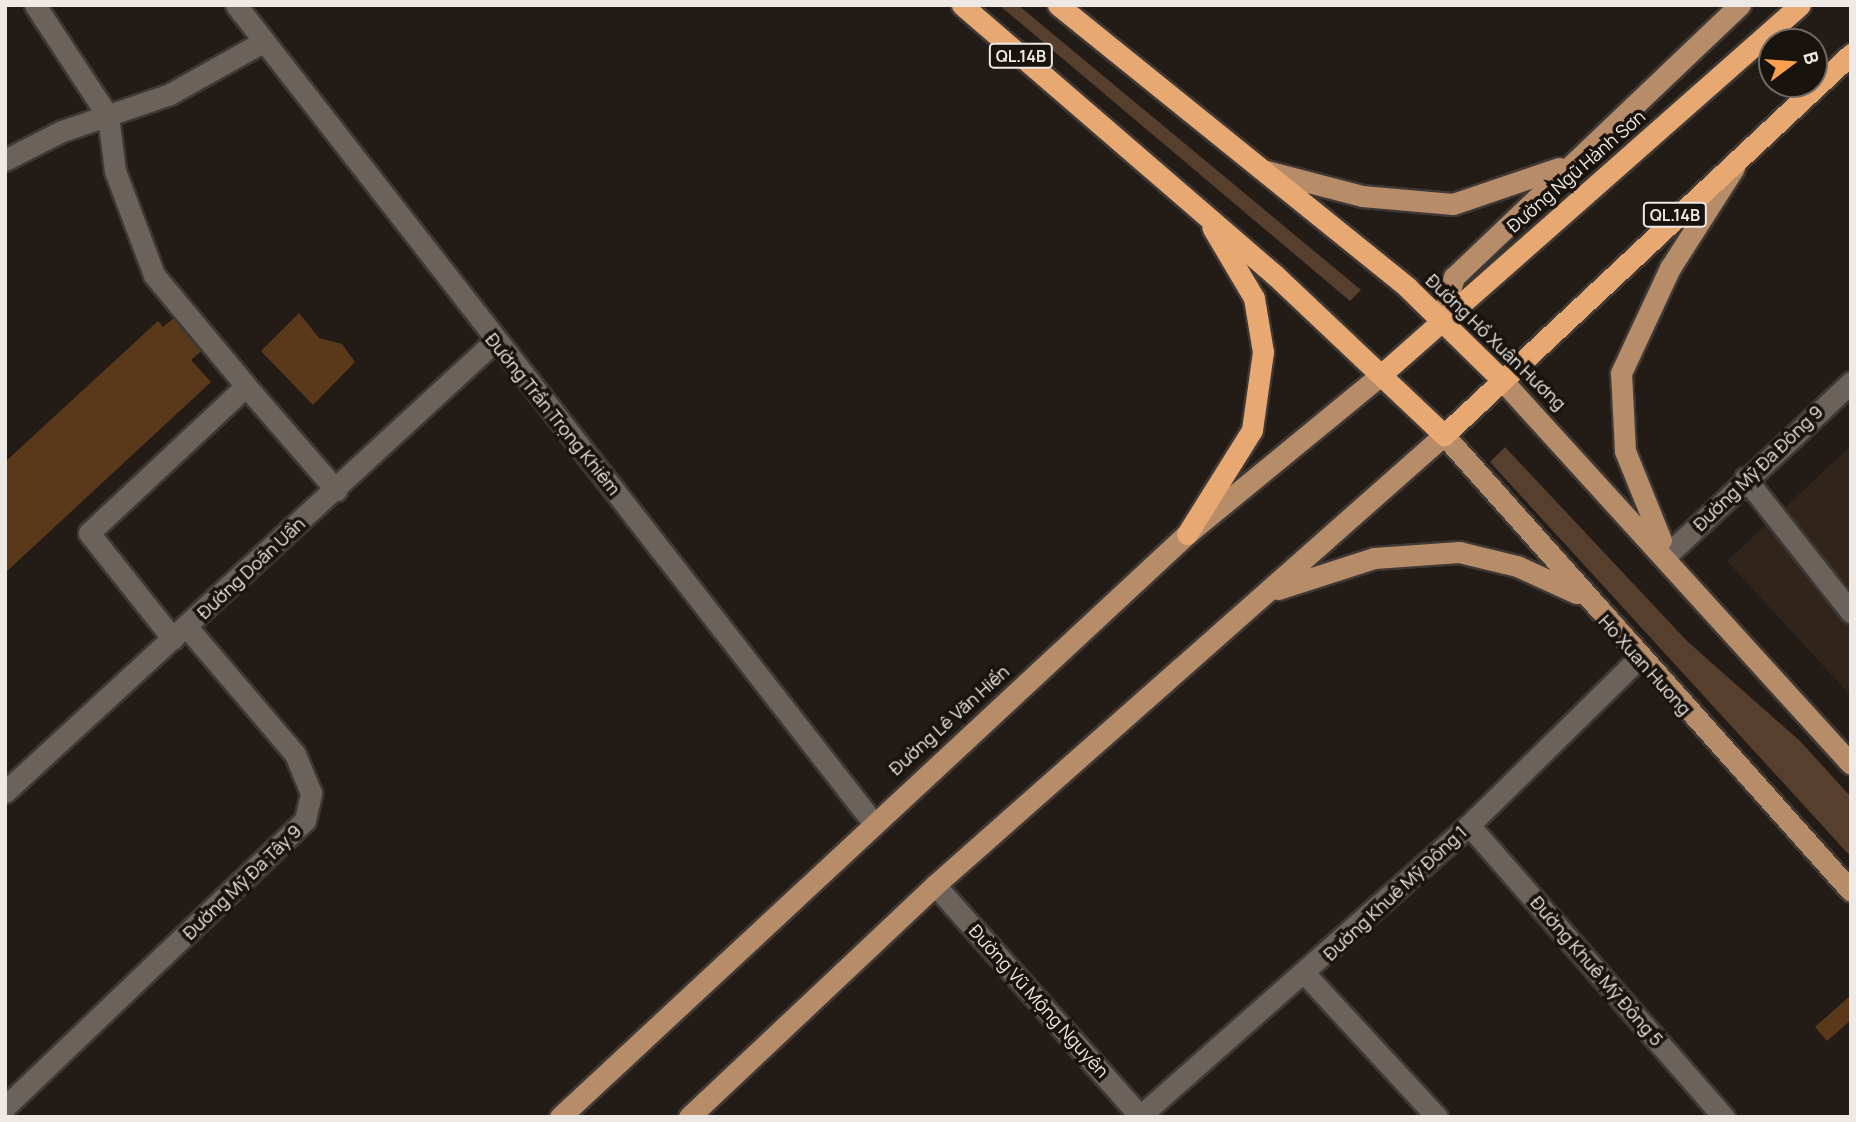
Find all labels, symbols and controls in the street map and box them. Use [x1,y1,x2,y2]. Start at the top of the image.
north arrow [1758,28,1828,98]
road number: QL.14B [988,44,1054,68]
text: B [1797,48,1825,67]
street label: Đường Ngũ Hành Sơn [1503,105,1649,237]
road number: QL.14B [1642,202,1708,228]
street label: Đường Hồ Xuân Hương [1422,270,1570,414]
street label: Đường Trần Trọng Khiêm [481,329,625,499]
street label: Đường Mỹ Đa Đông 9 [1689,401,1827,535]
street label: Đường Doãn Uẩn [193,513,309,623]
street label: Ho Xuan Huong [1594,610,1696,720]
street label: Đường Lê Văn Hiến [885,661,1013,779]
street label: Đường Mỹ Đa Tây 9 [179,820,305,944]
street label: Đường Khuê Mỹ Đông 1 [1319,821,1471,965]
street label: Đường Khuê Mỹ Đông 5 [1526,892,1668,1050]
street label: Đường Vũ Mộng Nguyên [965,920,1113,1082]

